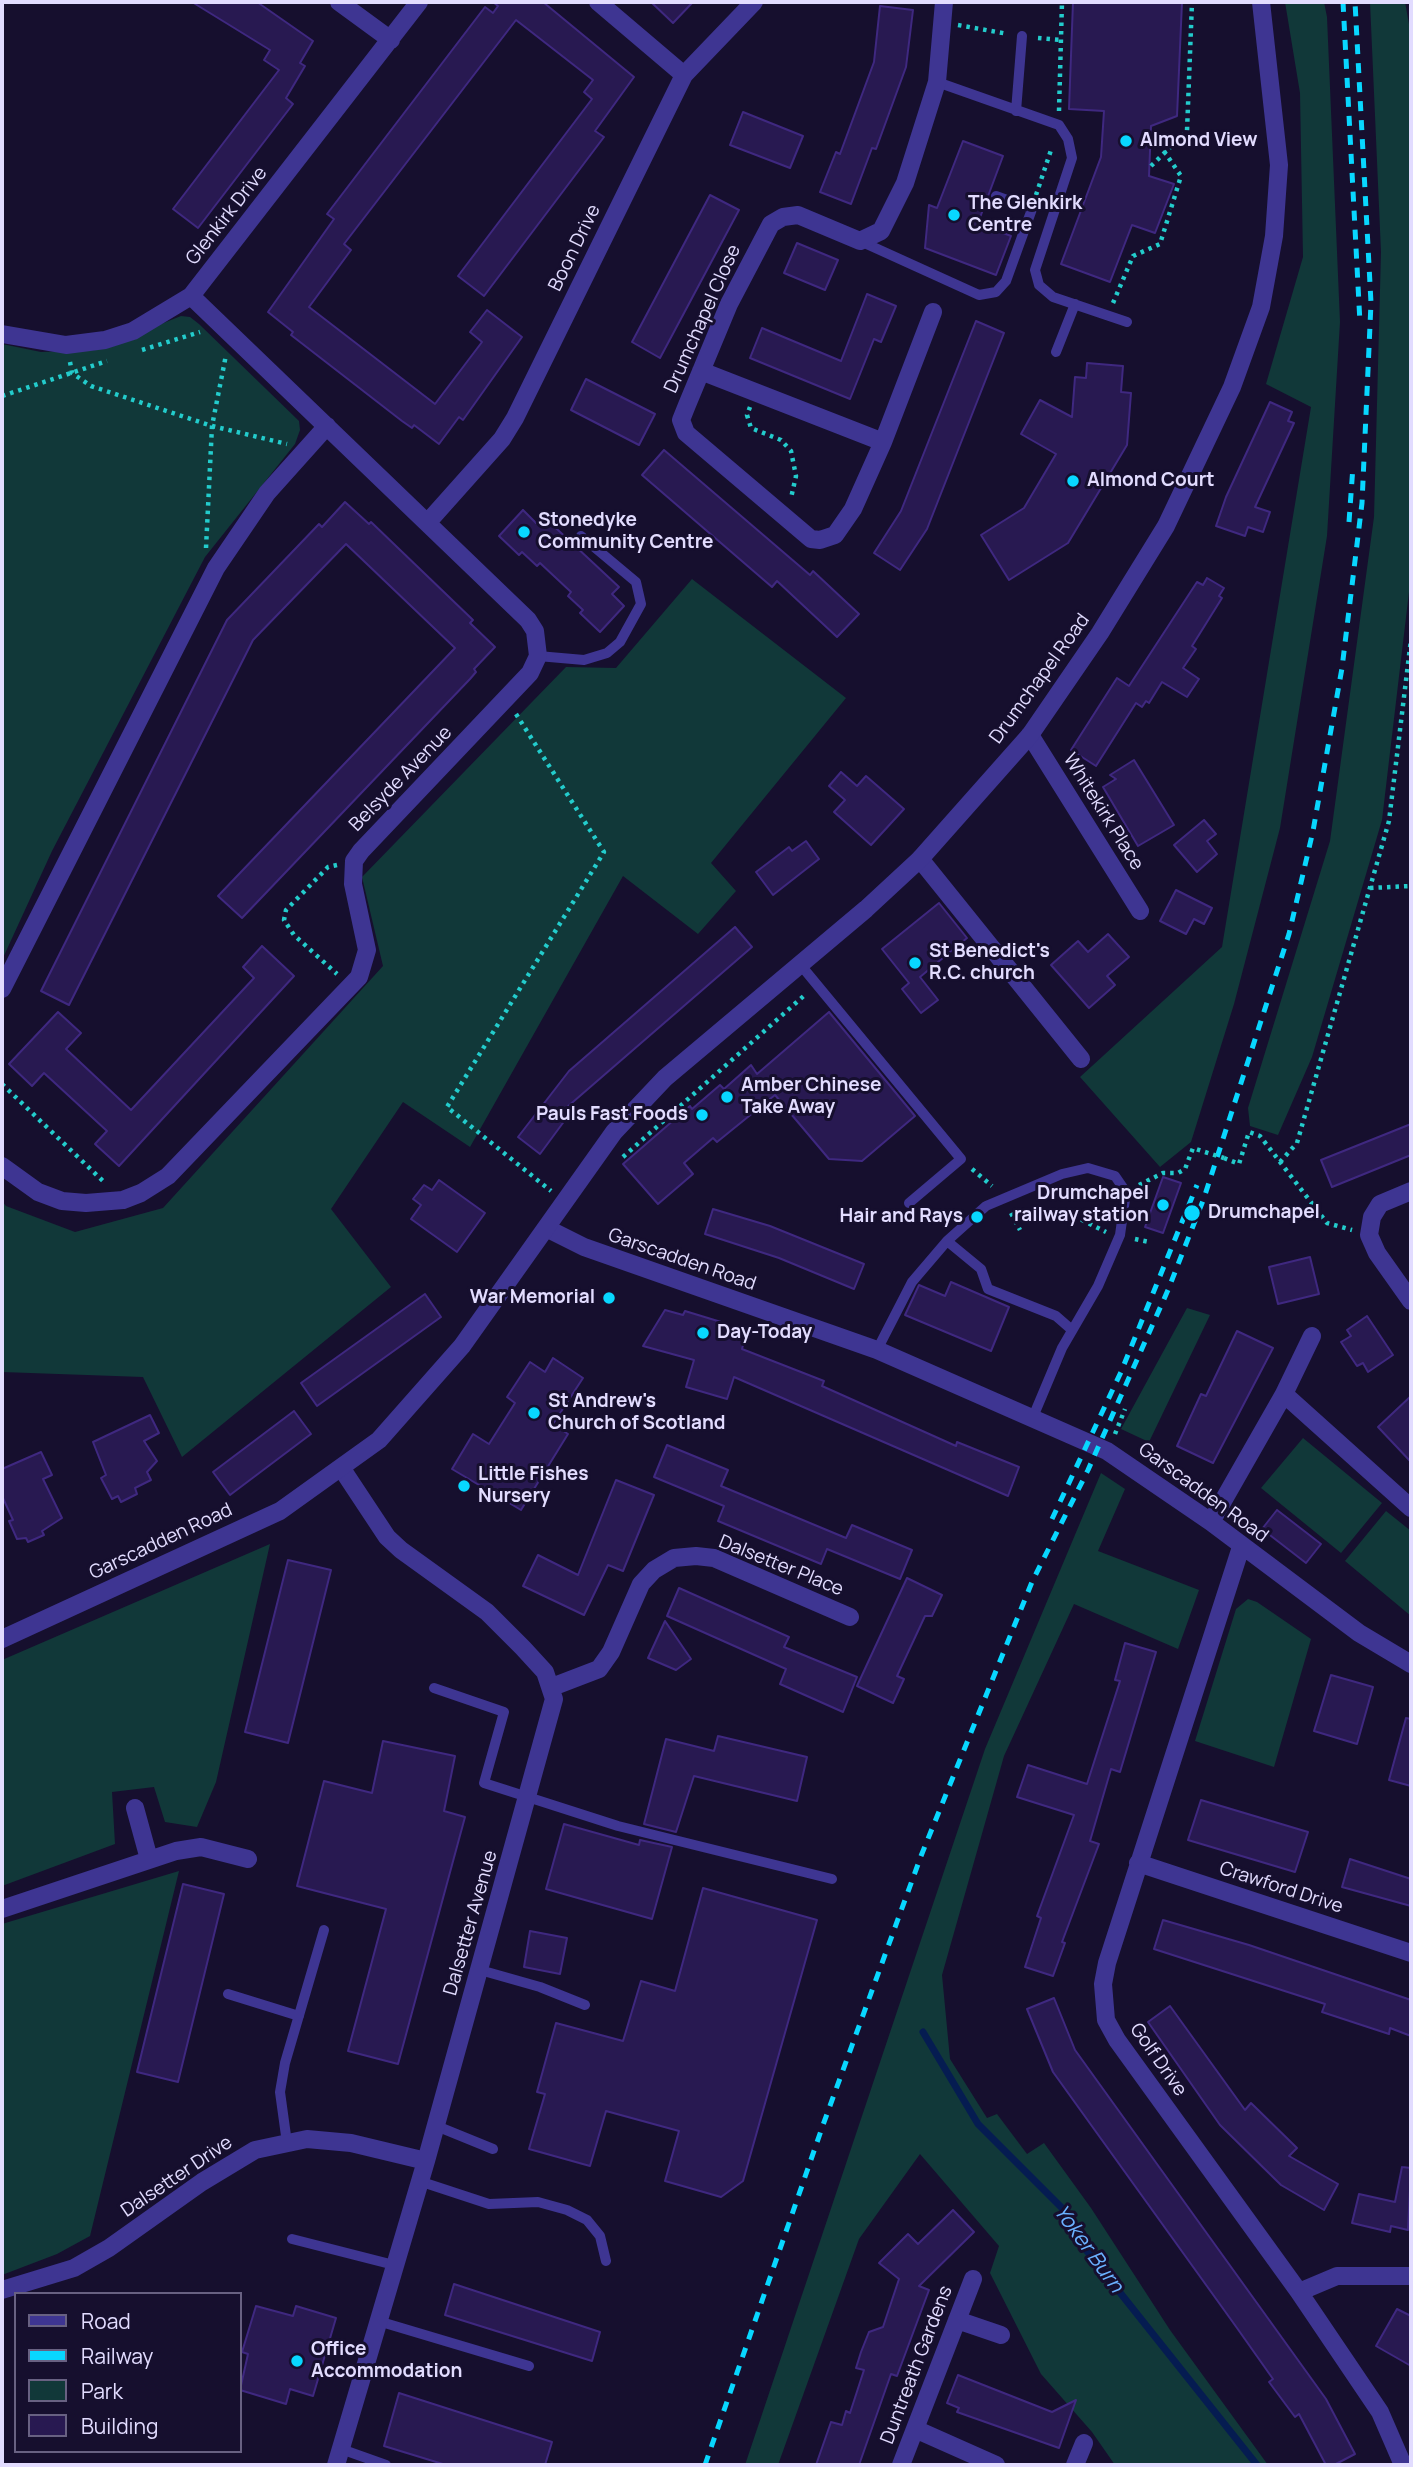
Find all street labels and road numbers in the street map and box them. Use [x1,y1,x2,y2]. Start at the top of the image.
street label: Glenkirk Drive [182,162,272,270]
street label: Boon Drive [544,201,606,295]
street label: Drumchapel Close [660,241,746,397]
street label: Drumchapel Road [985,610,1095,748]
street label: Belsyde Avenue [345,722,457,836]
street label: Whitekirk Place [1058,749,1148,875]
street label: Garscadden Road [605,1224,759,1296]
street label: Garscadden Road [1134,1438,1272,1548]
street label: Garscadden Road [86,1499,236,1585]
street label: Dalsetter Place [715,1531,847,1601]
street label: Dalsetter Avenue [439,1848,503,1998]
street label: Crawford Drive [1216,1857,1346,1919]
street label: Golf Drive [1125,2019,1191,2101]
street label: Dalsetter Drive [117,2131,237,2223]
street label: Duntreath Gardens [876,2283,958,2447]

